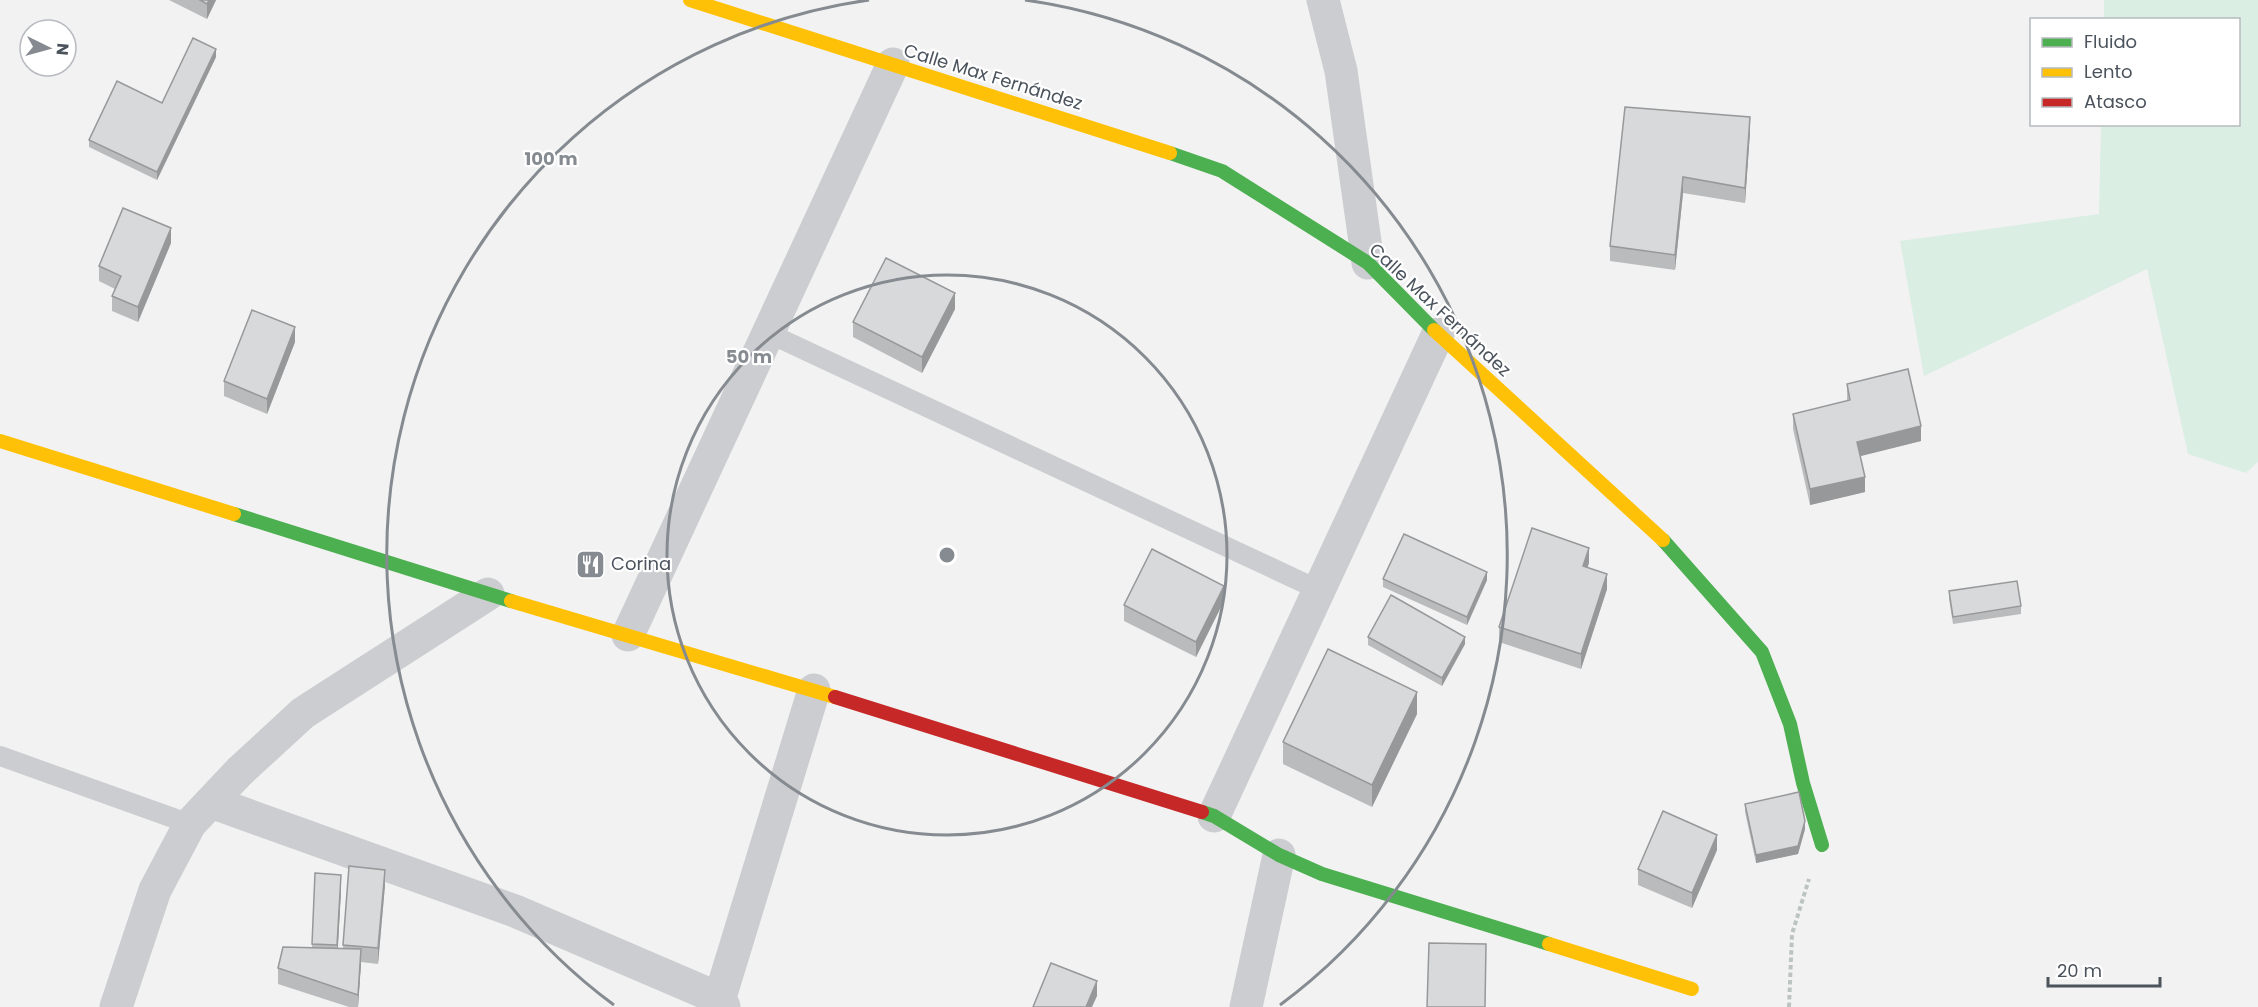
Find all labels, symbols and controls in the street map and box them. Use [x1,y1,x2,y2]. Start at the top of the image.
north arrow [18,18,78,78]
legend [2030,18,2240,126]
text: Fluido [2084,29,2137,54]
street label: Calle Max Fernández [901,37,1086,116]
text: N [50,42,74,56]
text: Lento [2084,59,2133,84]
text: Atasco [2084,89,2147,114]
text: 100 m [524,146,578,171]
street label: Calle Max Fernández [1364,237,1517,382]
text: 50 m [726,344,772,369]
centre of rings [937,545,957,565]
restaurant icon: Corina [574,548,606,580]
place label: Corina [611,551,671,576]
scale bar [2048,950,2160,988]
text: 20 m [2057,958,2102,983]

